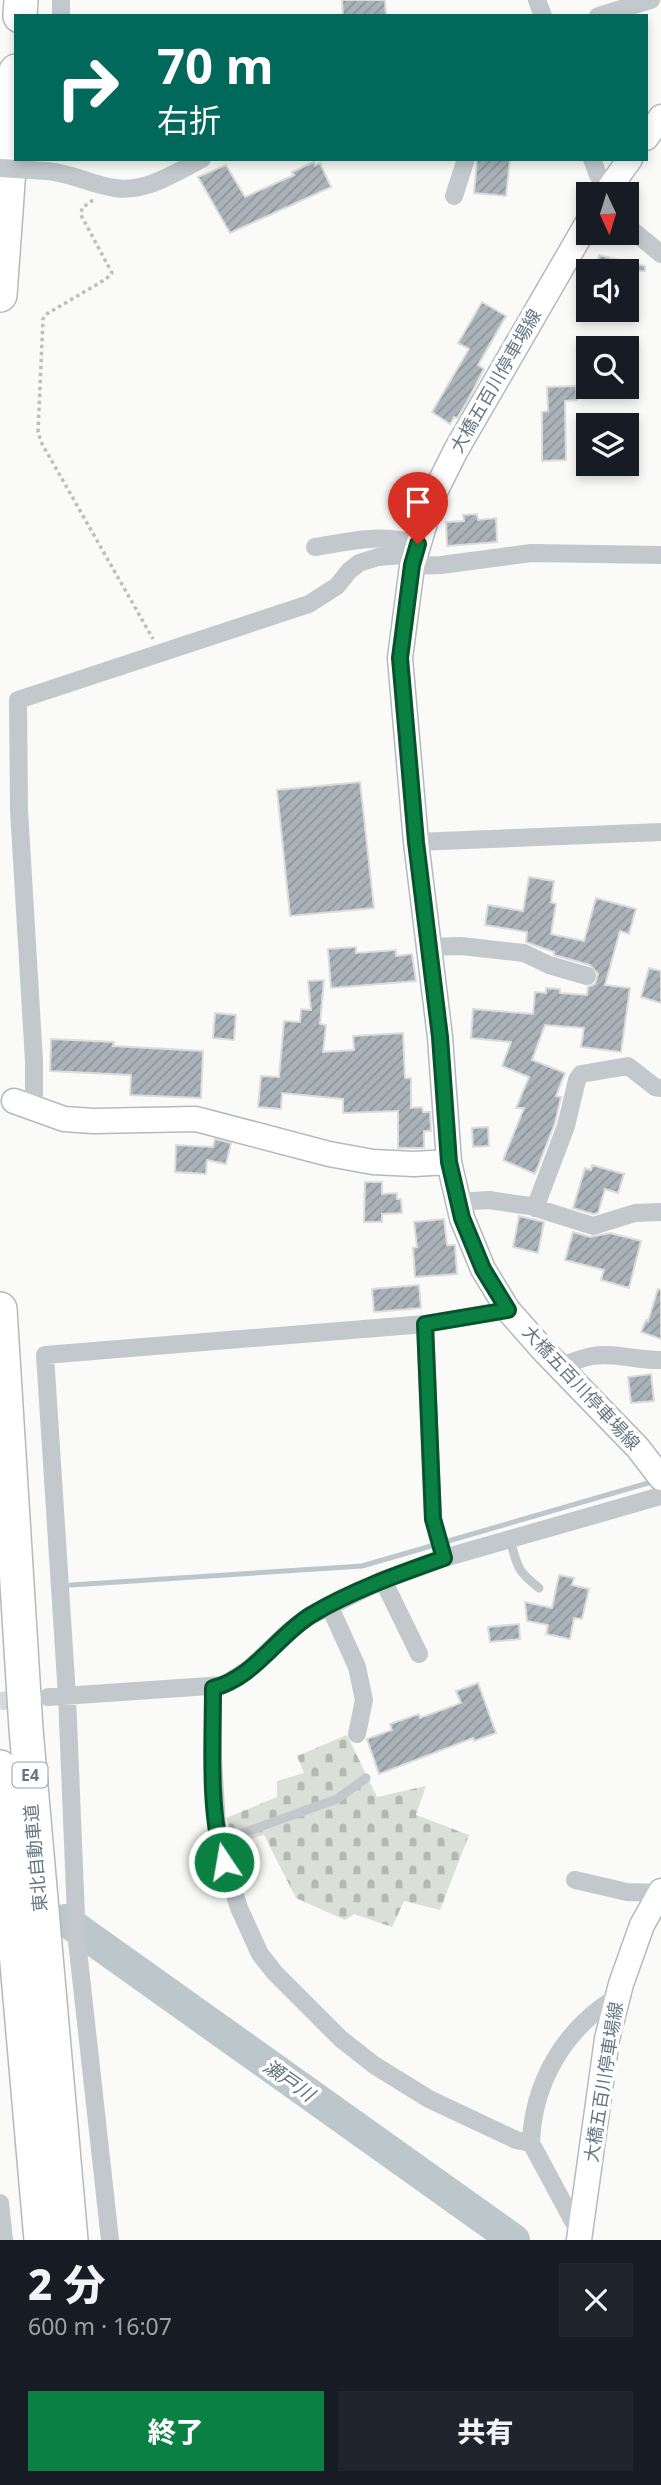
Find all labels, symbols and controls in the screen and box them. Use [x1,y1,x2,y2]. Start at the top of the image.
text: 70 m [157,32,274,98]
icon: right [42,42,133,133]
text: 右折 [157,98,221,141]
north arrow [576,182,639,245]
map controls [576,182,639,476]
button: sound [576,259,639,322]
street label: 大橋五百川停車場線 [444,304,546,457]
button: search [576,336,639,399]
button: layers [576,413,639,476]
pin [388,472,448,544]
icon: arrive [399,483,437,521]
street label: 大橋五百川停車場線 [518,1320,646,1455]
road number: E4 [12,1763,48,1788]
street label: 東北自動車道 [18,1803,52,1913]
position arrow [187,1825,261,1899]
street label: 大橋五百川停車場線 [578,2000,628,2164]
water label: 瀬戸川 [258,2053,321,2108]
text: 2 分 [28,2255,105,2312]
button: close [559,2263,633,2337]
text: 600 m · 16:07 [28,2310,172,2342]
button: 終了 [28,2391,324,2471]
button: 共有 [338,2391,633,2471]

